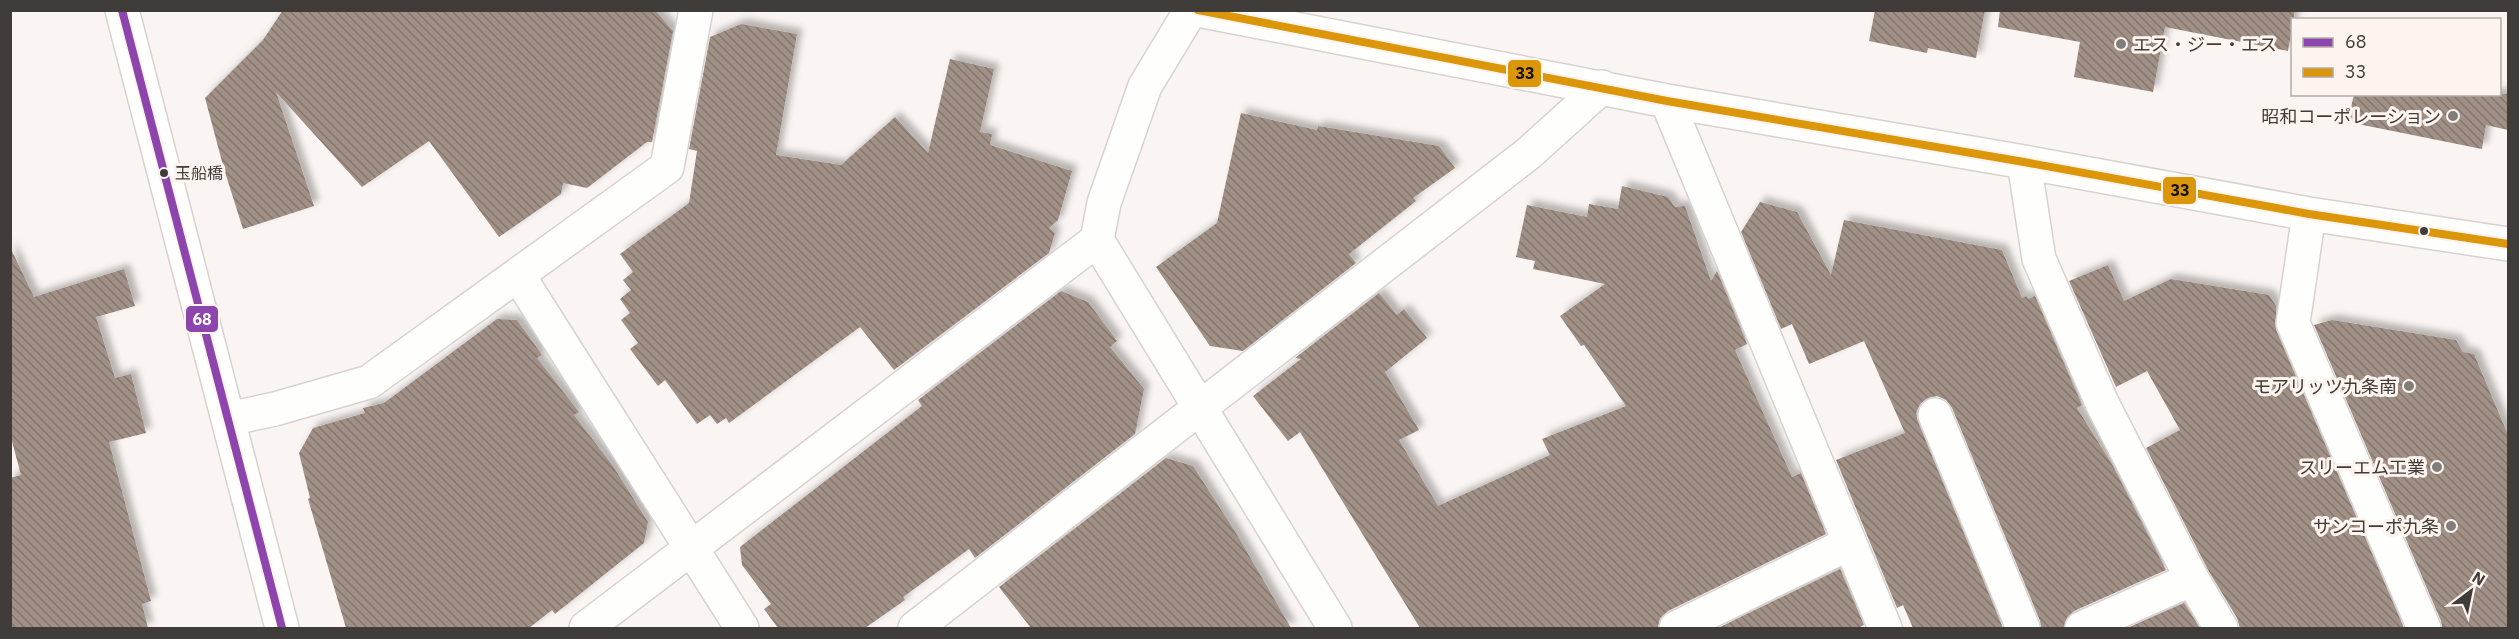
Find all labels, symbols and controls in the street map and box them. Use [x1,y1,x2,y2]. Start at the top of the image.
legend [2291,18,2501,96]
text: 68 [2345,30,2367,53]
place label: エス・ジー・エス [2133,33,2277,56]
marker: エス・ジー・エス [2114,37,2128,51]
line badge: 33 [1507,59,1542,88]
text: 33 [2345,60,2367,83]
text: 33 [1515,63,1535,83]
place label: 昭和コーポレーション [2261,105,2441,128]
marker: 昭和コーポレーション [2446,109,2460,123]
place label: 玉船橋 [175,163,223,183]
marker: 玉船橋 [158,167,170,179]
line badge: 33 [2162,176,2197,205]
text: 33 [2170,180,2190,200]
unlabelled marker [2418,225,2430,237]
line badge: 68 [185,305,219,333]
text: 68 [192,309,212,329]
place label: モアリッツ九条南 [2253,375,2397,398]
marker: モアリッツ九条南 [2402,379,2416,393]
place label: スリーエム工業 [2299,456,2425,479]
marker: スリーエム工業 [2430,460,2444,474]
place label: サンコーポ九条 [2313,515,2439,538]
marker: サンコーポ九条 [2444,519,2458,533]
north arrow [2441,561,2501,621]
text: N [2469,567,2489,590]

